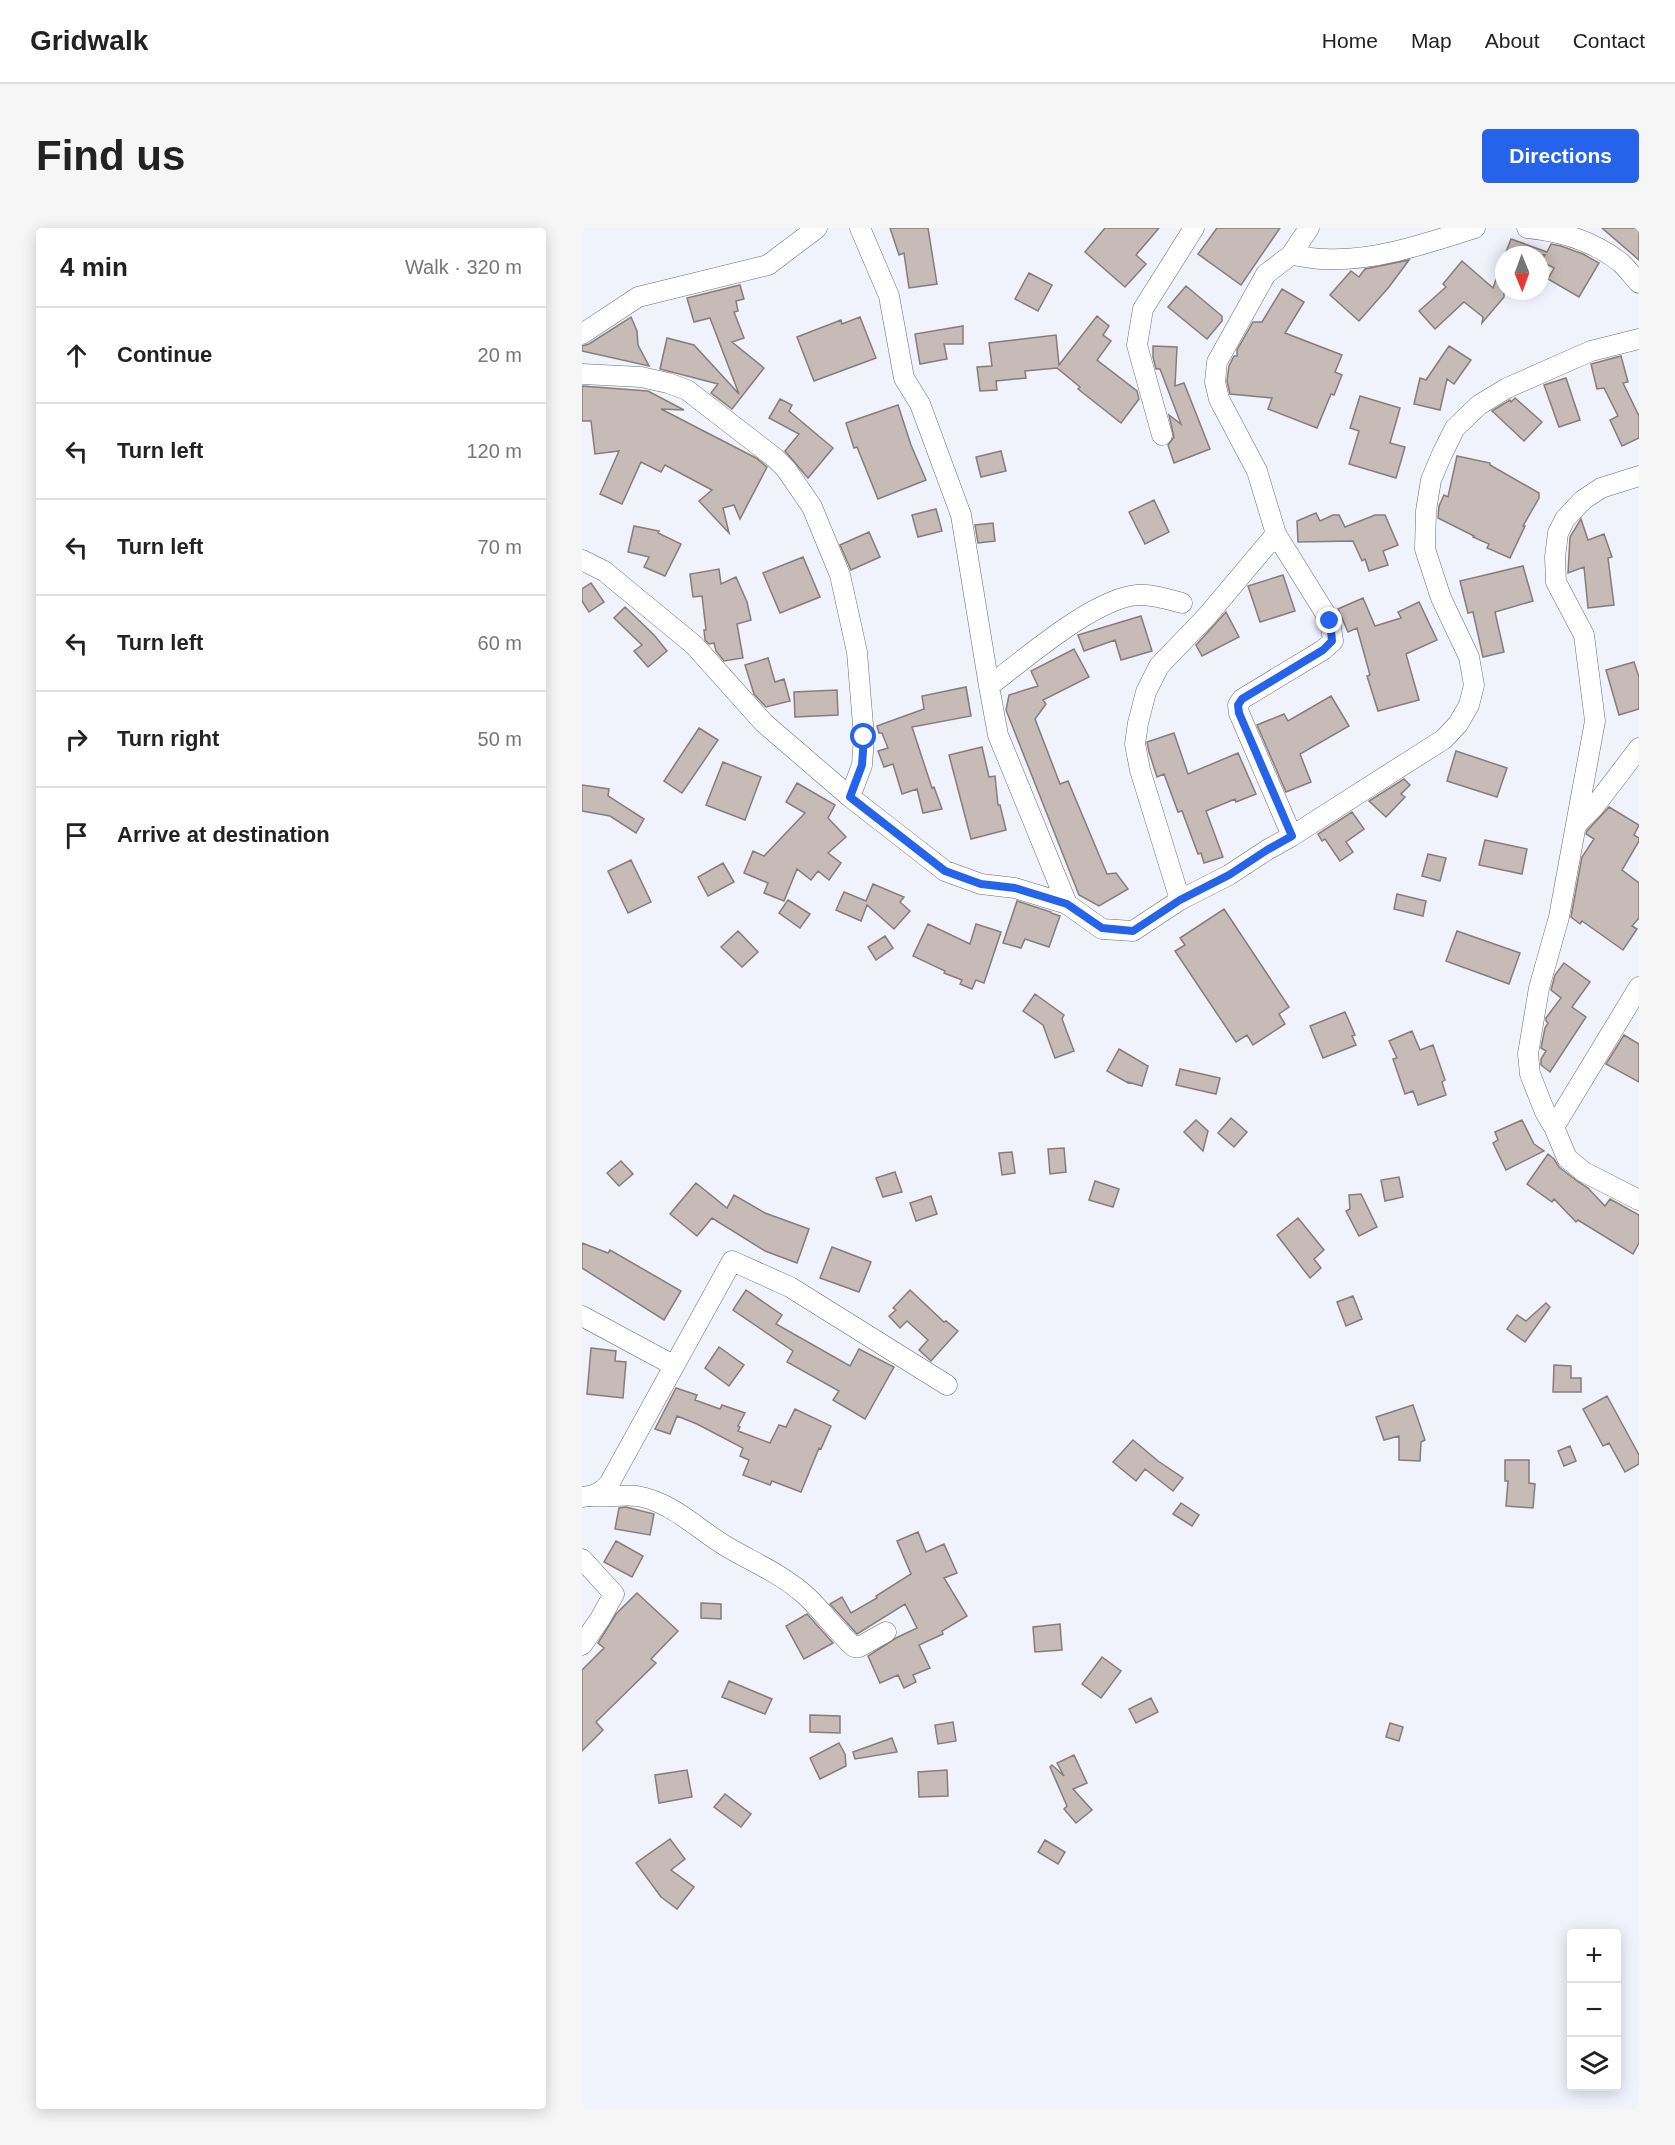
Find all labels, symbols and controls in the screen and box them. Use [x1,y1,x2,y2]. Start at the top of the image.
text: Gridwalk [30,25,148,56]
text: Home [1322,29,1378,52]
text: Map [1411,29,1452,52]
text: About [1485,29,1540,52]
text: Contact [1573,29,1645,52]
button: Directions [1482,129,1639,183]
text: Find us [36,132,185,179]
north arrow [1495,246,1549,300]
text: 4 min [60,252,128,282]
text: Walk · 320 m [405,256,522,278]
icon: ahead [60,339,93,372]
text: Continue [117,342,212,367]
text: 20 m [478,344,522,366]
icon: left [60,435,93,468]
text: Turn left [117,438,203,463]
text: 120 m [466,440,522,462]
icon: left [60,531,93,564]
text: Turn left [117,534,203,559]
text: 70 m [478,536,522,558]
route end [1316,607,1342,633]
icon: left [60,627,93,660]
text: Turn left [117,630,203,655]
text: 60 m [478,632,522,654]
icon: right [60,723,93,756]
route start [850,723,876,749]
text: Turn right [117,726,219,751]
text: 50 m [478,728,522,750]
icon: arrive [60,819,93,852]
text: Arrive at destination [117,822,330,847]
map controls [1567,1929,1621,2091]
button: + [1567,1929,1621,1983]
button: − [1567,1983,1621,2037]
button: layers [1567,2037,1621,2091]

